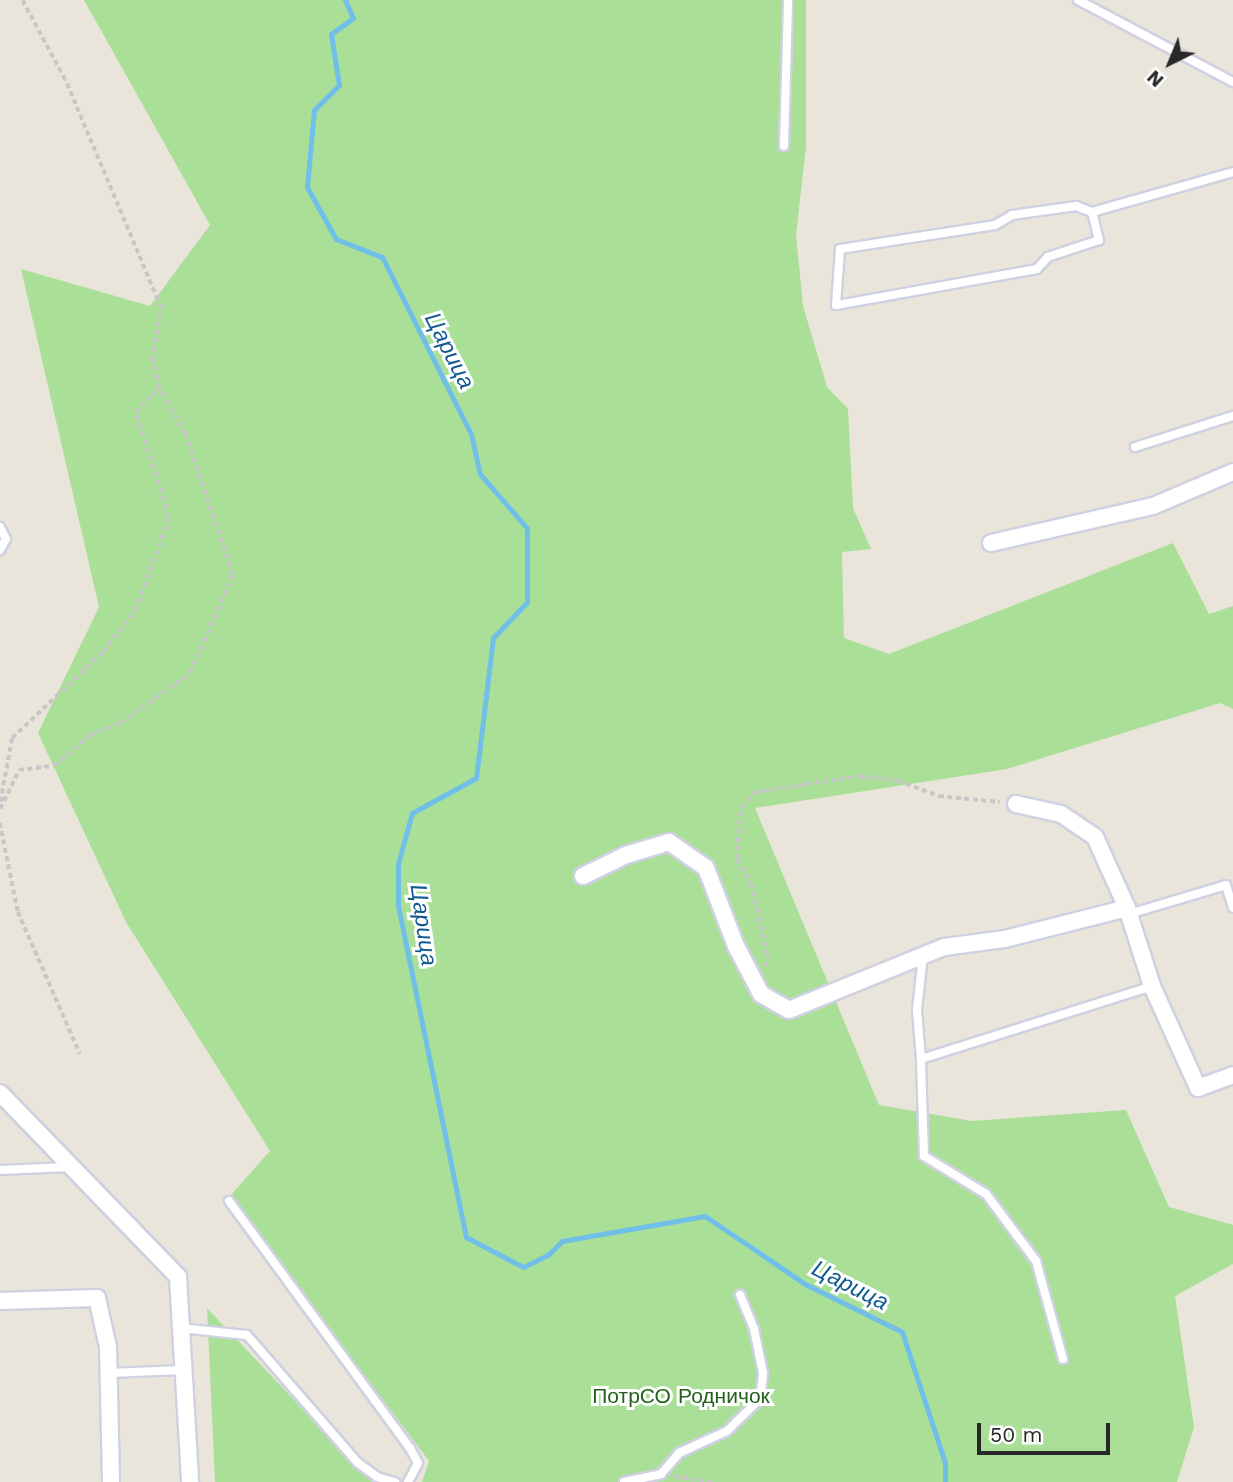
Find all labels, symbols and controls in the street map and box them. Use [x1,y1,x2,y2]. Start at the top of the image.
north arrow [1135,28,1205,98]
text: N [1142,66,1168,92]
water label: Царица [418,308,480,394]
water label: Царица [404,882,442,968]
water label: Царица [807,1255,893,1317]
park label: ПотрСО Родничок [592,1383,770,1409]
scale bar [981,1408,1114,1452]
text: 50 m [990,1422,1042,1447]

